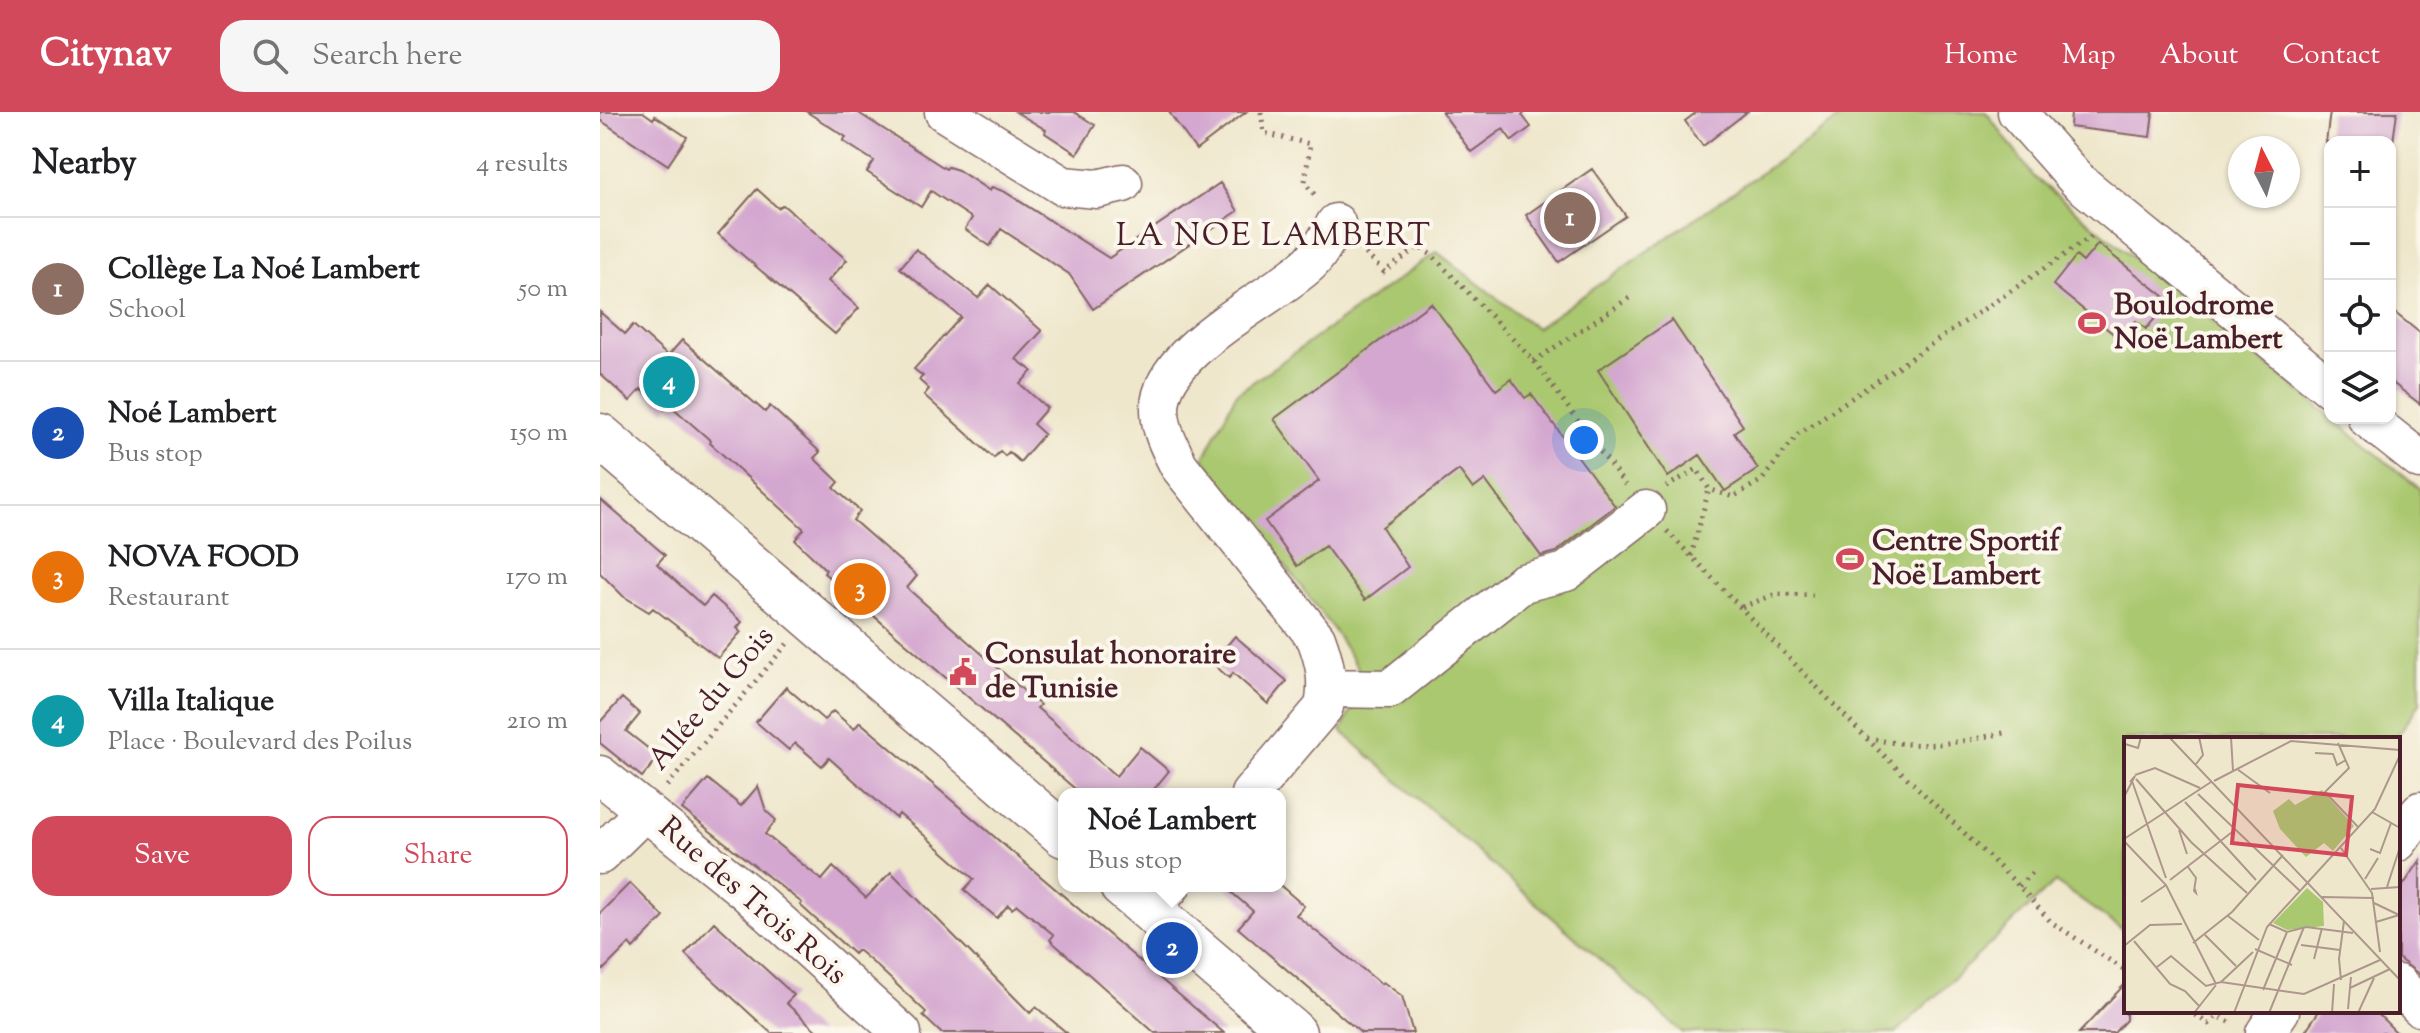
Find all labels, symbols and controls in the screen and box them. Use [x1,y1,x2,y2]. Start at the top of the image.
search box [220,20,780,92]
text: Citynav [40,29,172,83]
icon: search [248,34,292,78]
text: Search here [312,35,462,78]
text: Home [1944,36,2018,76]
text: Map [2062,36,2116,76]
text: About [2160,36,2238,76]
text: Contact [2282,36,2380,76]
north arrow [2228,136,2300,208]
map controls [2324,136,2396,424]
button: + [2324,136,2396,208]
text: Nearby [32,140,137,189]
text: 4 results [476,146,568,183]
pin: 1 [1544,188,1596,248]
button: − [2324,208,2396,280]
district label: LA NOE LAMBERT [1116,214,1432,260]
text: Collège La Noé Lambert [108,249,420,292]
text: 1 [54,271,62,308]
text: 50 m [518,271,568,308]
button: locate [2324,280,2396,352]
place label: Boulodrome Noë Lambert [2114,285,2283,362]
text: School [108,292,186,329]
sports icon: Boulodrome Noë Lambert [2077,308,2107,338]
pin: 4 [643,352,695,412]
button: layers [2324,352,2396,424]
text: Noé Lambert [108,393,277,436]
text: 2 [52,415,64,452]
text: 150 m [509,415,568,452]
your location [1564,420,1604,460]
text: Bus stop [108,436,203,473]
place label: Centre Sportif Noë Lambert [1872,521,2062,598]
text: NOVA FOOD [108,537,299,580]
sports icon: Centre Sportif Noë Lambert [1835,544,1865,574]
text: 3 [53,559,63,596]
text: 170 m [506,559,568,596]
pin: 3 [834,559,886,619]
text: Restaurant [108,580,229,617]
street label: Allée du Gois [639,617,785,781]
place label: Consulat honoraire de Tunisie [985,634,1236,711]
public building icon: Consulat honoraire de Tunisie [948,657,978,687]
text: Villa Italique [108,681,274,724]
text: 4 [51,703,65,740]
text: 210 m [506,703,568,740]
text: Place · Boulevard des Poilus [108,724,412,761]
inset map [2124,737,2400,1013]
popup [1058,788,1286,892]
text: Noé Lambert [1088,800,1256,843]
street label: Rue des Trois Rois [648,808,856,996]
button: Save [32,816,292,896]
button: Share [308,816,568,896]
text: Bus stop [1088,843,1182,880]
pin: 2 [1146,918,1198,978]

